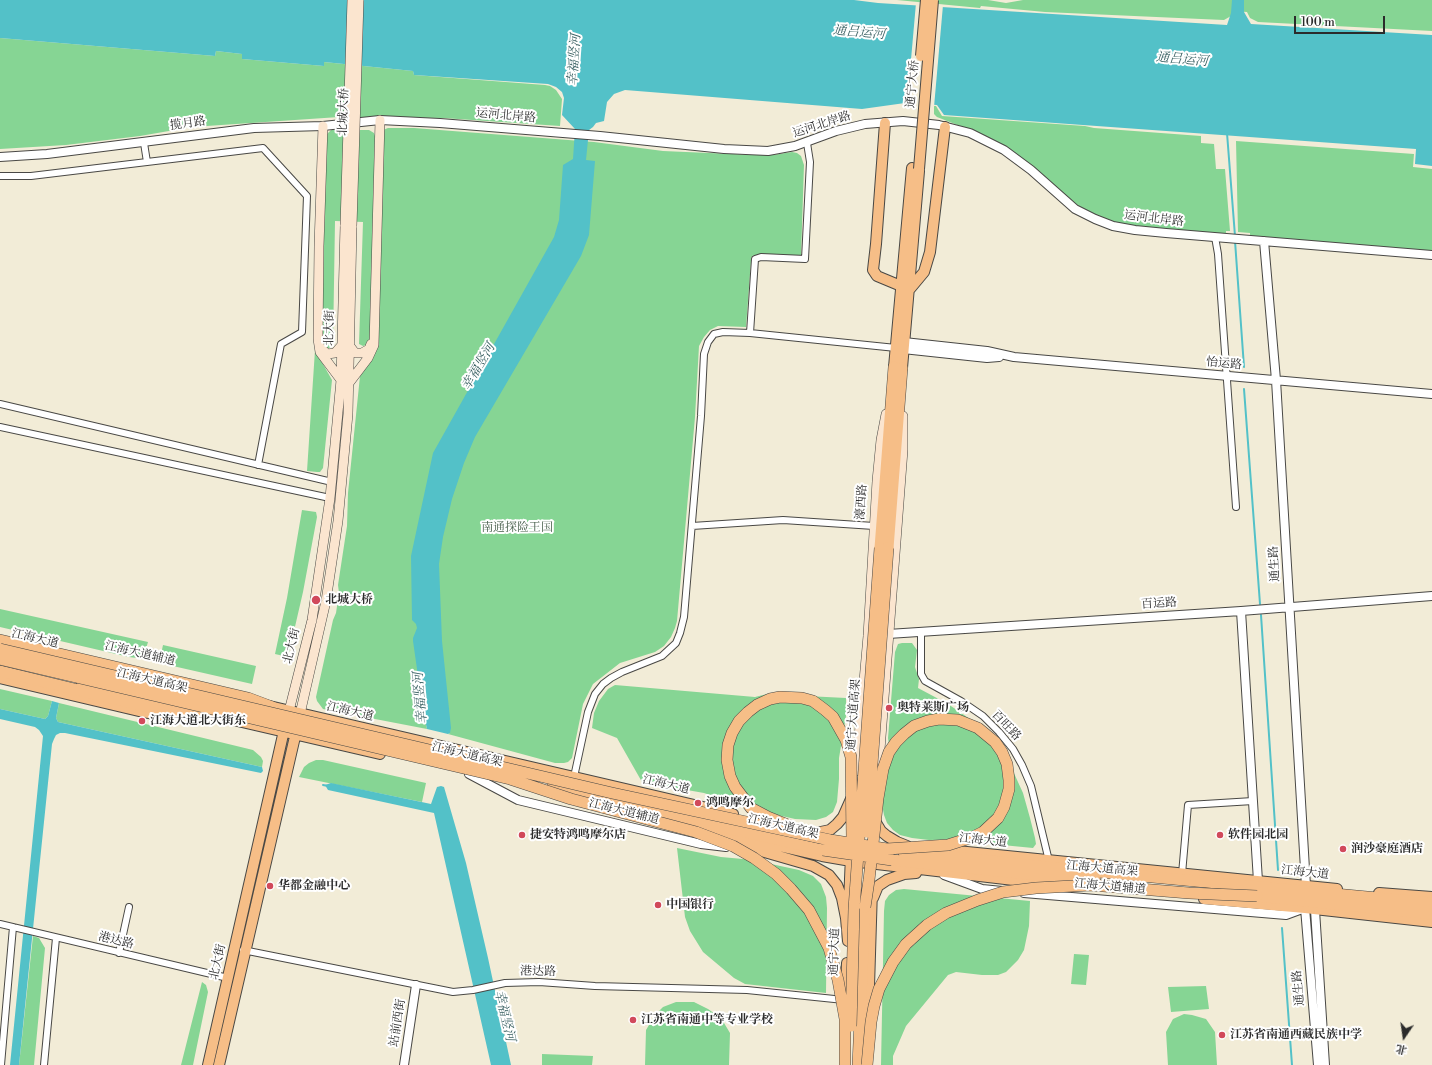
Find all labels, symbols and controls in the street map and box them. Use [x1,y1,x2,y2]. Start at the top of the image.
scale bar [1296,8,1387,34]
text: 100 m [1301,15,1335,30]
water label: 通吕运河 [832,23,886,43]
water label: 幸福竖河 [565,34,585,86]
water label: 通吕运河 [1155,50,1209,70]
street label: 通宁大桥 [904,59,922,109]
street label: 北城大桥 [336,88,352,136]
street label: 运河北岸路 [475,106,537,126]
street label: 运河北岸路 [791,109,853,141]
street label: 揽月路 [169,114,207,134]
street label: 运河北岸路 [1123,208,1185,230]
street label: 北大街 [322,310,338,346]
water label: 幸福竖河 [459,341,499,393]
street label: 怡运路 [1205,355,1243,373]
street label: 濠西路 [854,484,870,520]
park label: 南通探险王国 [481,521,553,535]
street label: 通生路 [1267,546,1283,582]
place label: 北城大桥 [325,593,373,607]
marker: 北城大桥 [310,594,322,606]
street label: 百运路 [1141,596,1177,612]
street label: 江海大道 [10,627,60,651]
street label: 北大街 [281,627,303,665]
street label: 江海大道辅道 [103,639,177,669]
street label: 江海大道高架 [115,666,189,696]
water label: 幸福竖河 [411,671,431,725]
street label: 通宁大道高架 [844,679,864,751]
street label: 江海大道 [325,700,375,724]
place label: 奥特莱斯广场 [897,701,969,715]
marker: 奥特莱斯广场 [884,703,894,713]
street label: 百旺路 [988,708,1024,744]
place label: 江海大道北大街东 [150,714,246,728]
marker: 江海大道北大街东 [137,716,147,726]
street label: 江海大道高架 [430,740,504,770]
street label: 江海大道 [641,773,691,797]
street label: 江海大道辅道 [587,796,661,828]
place label: 鸿鸣摩尔 [706,796,754,810]
marker: 鸿鸣摩尔 [693,798,703,808]
street label: 江海大道高架 [746,812,820,842]
place label: 捷安特鸿鸣摩尔店 [530,828,626,842]
place label: 软件园北园 [1228,828,1288,842]
marker: 捷安特鸿鸣摩尔店 [517,830,527,840]
marker: 软件园北园 [1215,830,1225,840]
street label: 江海大道 [958,831,1008,851]
place label: 润沙豪庭酒店 [1351,842,1423,856]
marker: 润沙豪庭酒店 [1338,844,1348,854]
street label: 江海大道高架 [1066,859,1138,879]
street label: 江海大道 [1280,863,1330,883]
street label: 江海大道辅道 [1074,877,1146,897]
place label: 华都金融中心 [278,879,350,893]
marker: 华都金融中心 [265,881,275,891]
place label: 中国银行 [666,898,714,912]
marker: 中国银行 [653,900,663,910]
street label: 通宁大道 [827,928,843,976]
street label: 港达路 [97,930,135,952]
street label: 北大街 [207,943,229,981]
street label: 港达路 [520,964,556,980]
street label: 通生路 [1290,969,1308,1007]
water label: 幸福竖河 [491,989,517,1043]
street label: 站前西街 [387,998,409,1048]
place label: 江苏省南通中等专业学校 [641,1013,773,1027]
marker: 江苏省南通中等专业学校 [628,1015,638,1025]
north arrow [1384,1017,1424,1057]
place label: 江苏省南通西藏民族中学 [1230,1028,1362,1042]
marker: 江苏省南通西藏民族中学 [1217,1030,1227,1040]
text: 北 [1394,1041,1408,1057]

